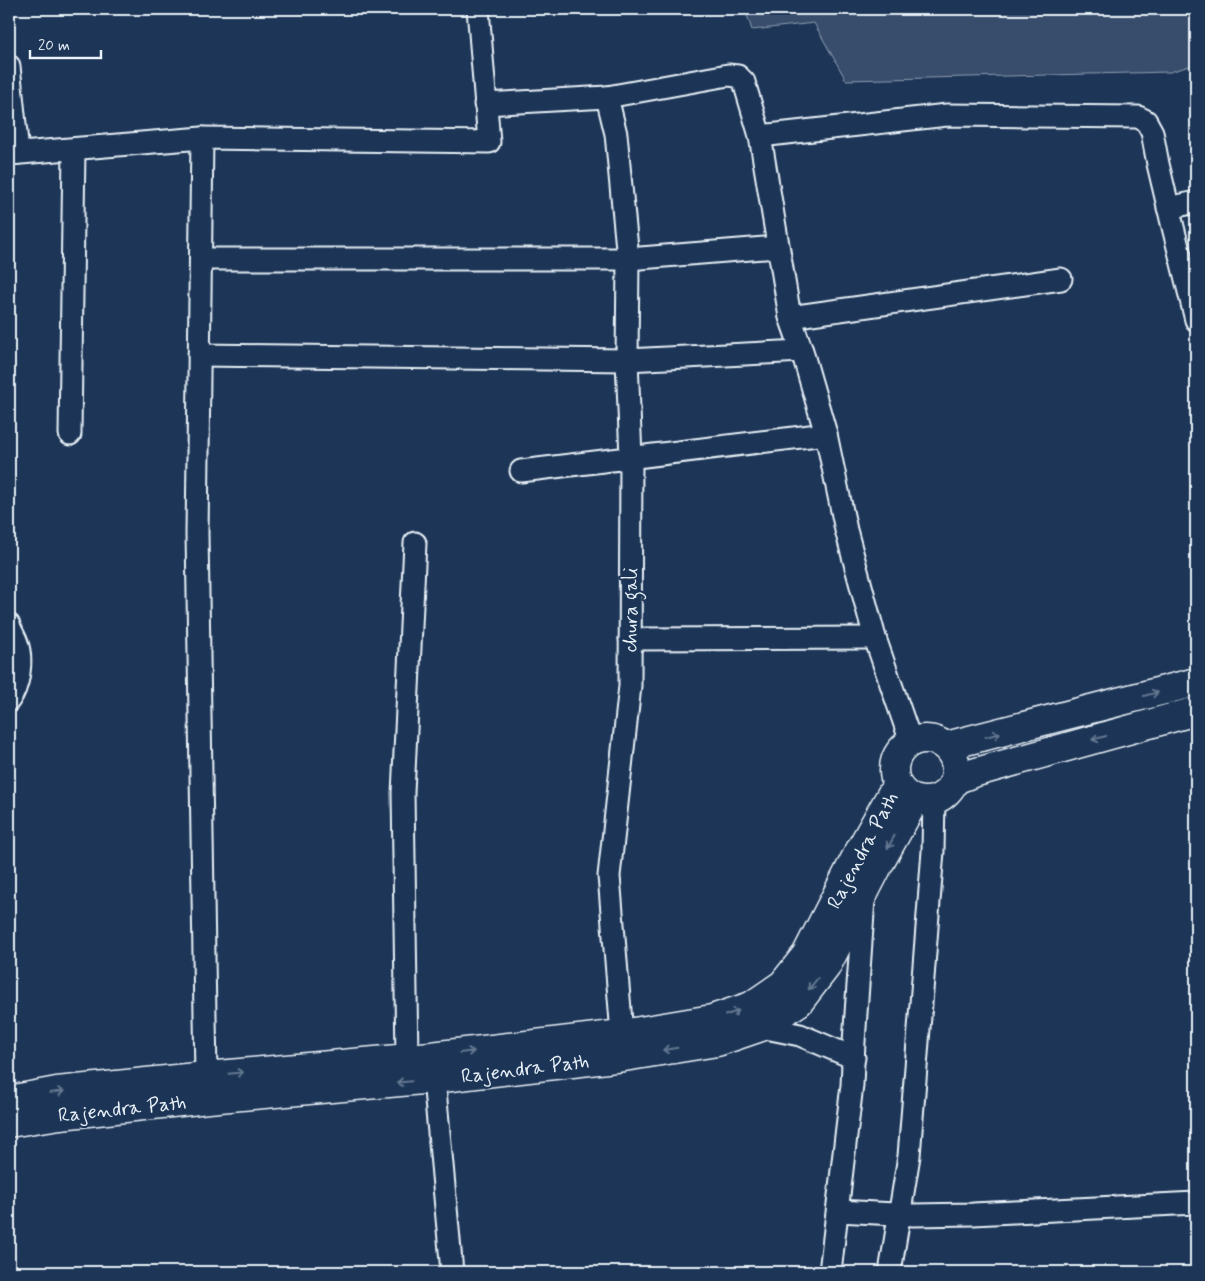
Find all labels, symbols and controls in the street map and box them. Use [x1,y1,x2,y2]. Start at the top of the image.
scale bar [30,28,101,60]
text: 20 m [38,36,70,56]
street label: chura gali [618,567,647,653]
one-way arrow [1142,688,1158,698]
one-way arrow [985,730,1001,739]
one-way arrow [1091,734,1107,744]
street label: Rajendra Path [821,787,906,914]
one-way arrow [886,834,896,849]
one-way arrow [808,977,819,990]
one-way arrow [723,1007,739,1017]
one-way arrow [662,1045,678,1055]
one-way arrow [459,1047,475,1057]
street label: Rajendra Path [460,1048,591,1091]
one-way arrow [228,1069,244,1078]
one-way arrow [397,1077,413,1087]
one-way arrow [49,1086,65,1096]
street label: Rajendra Path [57,1089,188,1130]

